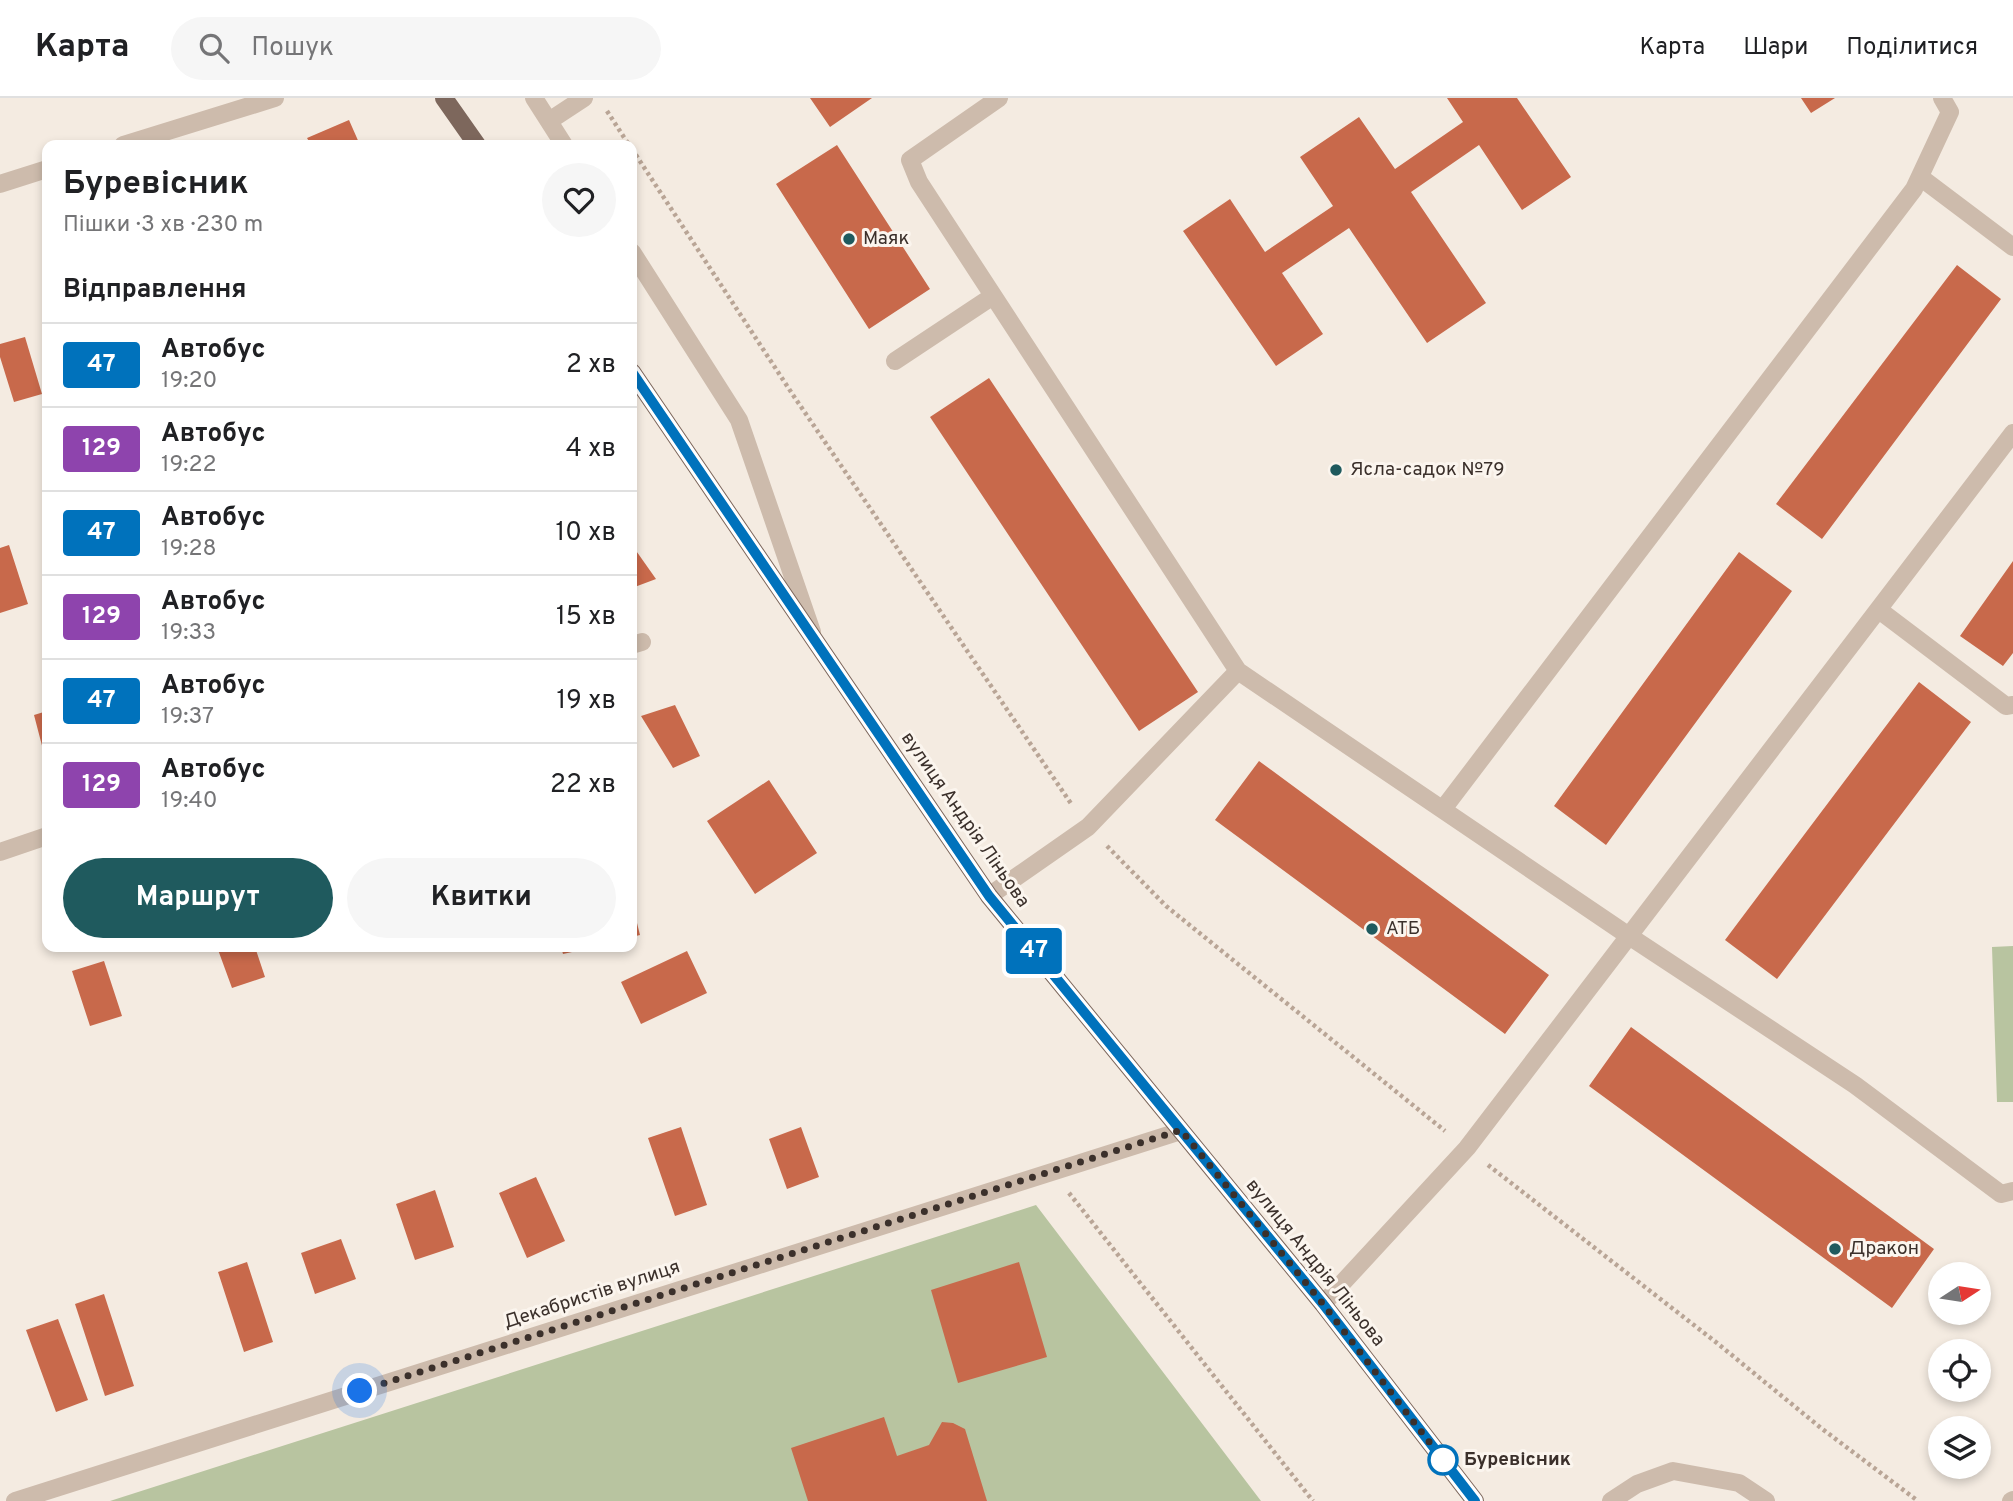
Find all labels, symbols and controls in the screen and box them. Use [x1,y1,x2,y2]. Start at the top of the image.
search box [171,17,661,80]
text: Карта [35,27,129,69]
icon: search [195,29,233,67]
text: Пошук [251,32,334,65]
text: Карта [1640,33,1705,63]
text: Шари [1743,33,1808,63]
text: Поділитися [1846,33,1978,63]
button: heart [542,163,616,237]
text: Буревісник [63,164,249,206]
text: Пішки · 3 хв · 230 m [63,211,263,240]
place label: Маяк [863,227,909,251]
marker: Маяк [841,231,857,247]
text: Відправлення [63,274,246,307]
text: Автобус [161,334,266,367]
text: 2 хв [566,349,616,382]
text: 47 [87,350,116,380]
text: 19:20 [161,367,217,396]
text: Автобус [161,418,266,451]
text: 4 хв [566,433,616,466]
text: 129 [82,434,121,464]
text: 19:22 [161,451,217,480]
place label: Ясла-садок №79 [1350,458,1505,482]
marker: Ясла-садок №79 [1328,462,1344,478]
text: Автобус [161,502,266,535]
text: 10 хв [555,517,616,550]
text: 47 [87,518,116,548]
text: 19:28 [161,535,217,564]
text: Автобус [161,586,266,619]
text: 15 хв [556,601,616,634]
text: 129 [82,602,121,632]
text: 19:33 [161,619,216,648]
text: Автобус [161,670,266,703]
text: 19 хв [557,685,616,718]
text: 47 [87,686,116,716]
text: 19:37 [161,703,214,732]
street label: вулиця Андрія Ліньова [895,728,1035,912]
text: Автобус [161,754,266,787]
text: 22 хв [550,769,616,802]
text: 129 [82,770,121,800]
text: 19:40 [161,787,218,816]
button: Маршрут [63,858,333,938]
button: Квитки [347,858,616,938]
place label: АТБ [1386,917,1420,941]
marker: АТБ [1364,921,1380,937]
line badge: 47 [1002,928,1066,974]
text: 47 [1020,936,1048,966]
street label: вулиця Андрія Ліньова [1240,1174,1390,1352]
place label: Дракон [1849,1237,1919,1261]
marker: Дракон [1827,1241,1843,1257]
street label: Декабристів вулиця [501,1255,683,1335]
north arrow [1928,1262,1992,1325]
map controls [1928,1262,1991,1479]
button: locate [1928,1339,1991,1402]
your location [342,1373,377,1408]
button: layers [1928,1416,1991,1479]
marker: Буревісник [1428,1445,1458,1475]
place label: Буревісник [1464,1448,1571,1472]

